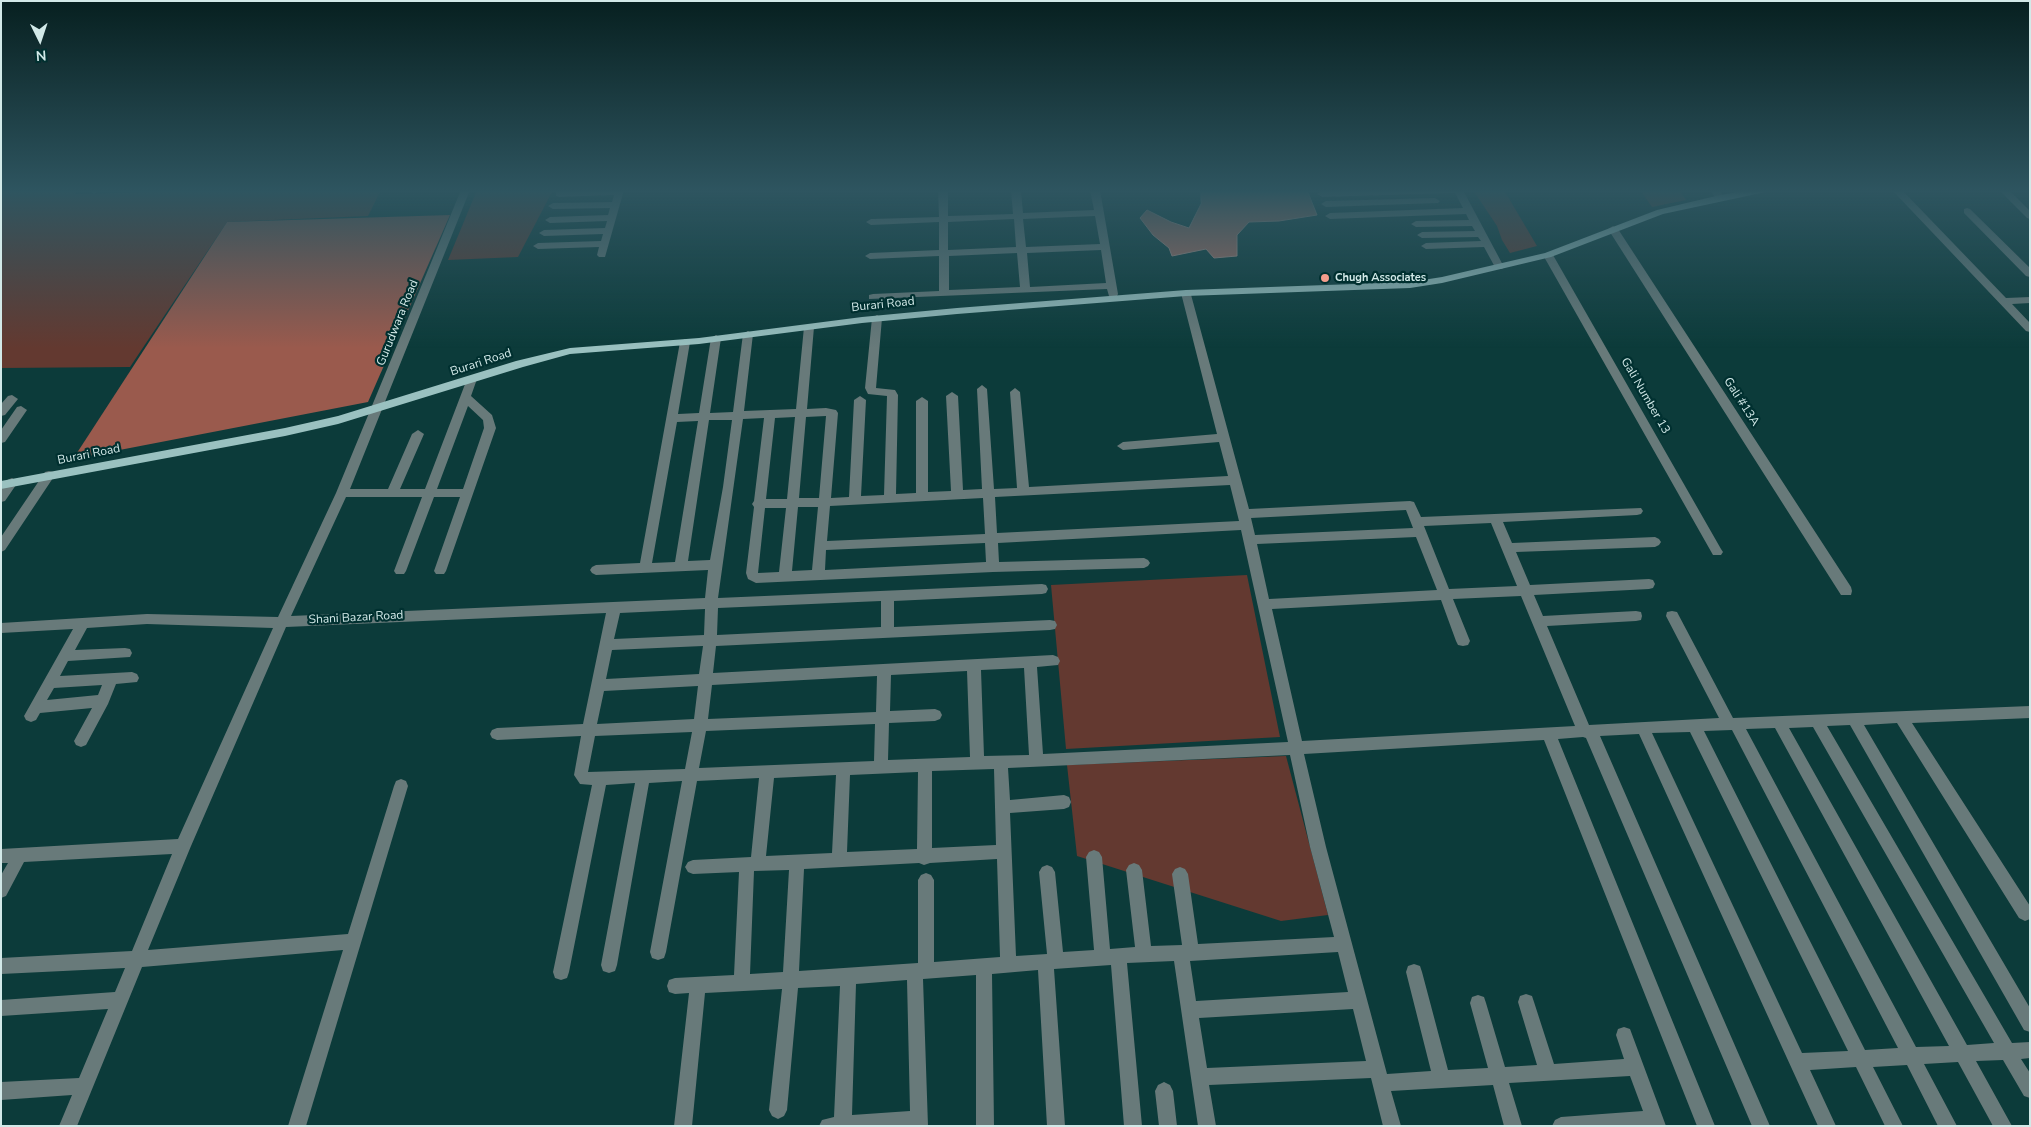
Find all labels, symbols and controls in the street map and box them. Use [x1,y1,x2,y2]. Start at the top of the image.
north arrow [15,15,65,65]
text: N [35,46,47,65]
place label: Chugh Associates [1335,271,1426,285]
marker: Chugh Associates [1319,272,1331,284]
street label: Gurudwara Road [374,278,422,368]
street label: Burari Road [851,295,915,315]
street label: Burari Road [449,346,513,380]
street label: Gali Number 13 [1617,355,1673,437]
street label: Gali #13A [1720,375,1762,429]
street label: Burari Road [56,442,122,468]
street label: Shani Bazar Road [308,608,404,628]

